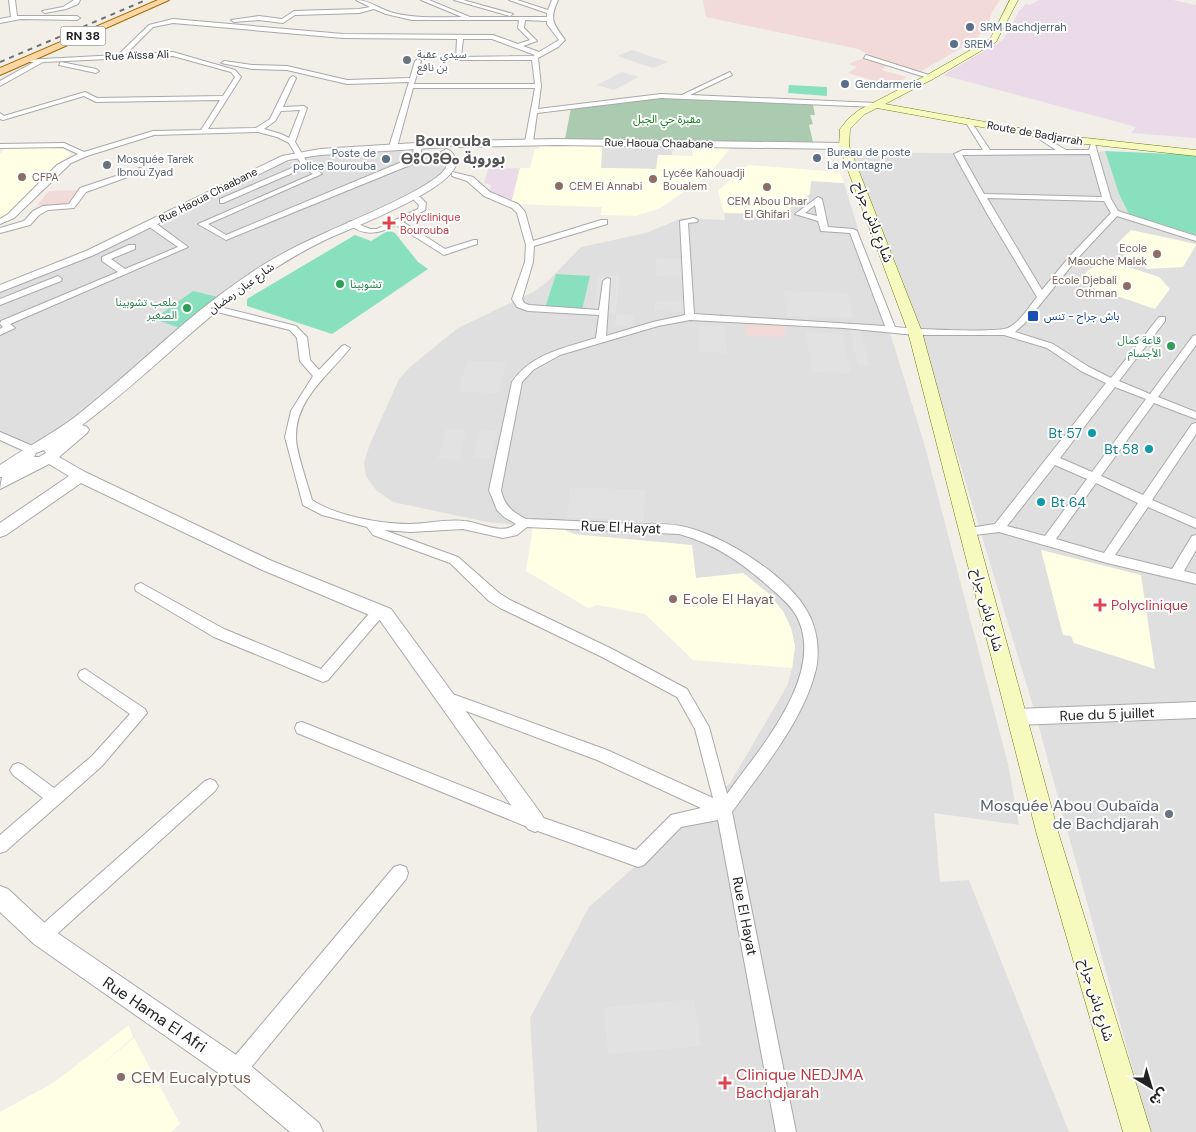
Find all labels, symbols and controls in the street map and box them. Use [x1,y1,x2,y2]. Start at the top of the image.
place label: SRM Bachdjerrah [980,20,1067,34]
marker: SRM Bachdjerrah [964,21,976,33]
road number: RN 38 [61,27,106,46]
place label: SREM [964,37,992,51]
marker: SREM [948,38,960,50]
street label: Rue Aïssa Ali [105,47,169,63]
place label: سيدي عقبة بن نافع [417,47,467,75]
marker: سيدي عقبة بن نافع [401,54,413,66]
place label: Gendarmerie [855,77,922,91]
marker: Gendarmerie [839,78,851,90]
park label: مقبرة حي الجبل [633,112,701,129]
street label: Route de Badjarrah [986,118,1084,148]
district label: Bourouba ⴱⵓⵔⵓⴱⴰ بوروبة [401,130,505,169]
street label: Rue Haoua Chaabane [604,135,714,151]
place label: Bureau de poste La Montagne [827,145,910,172]
place label: Poste de police Bourouba [293,146,376,173]
place label: Mosquée Tarek Ibnou Zyad [117,152,194,179]
marker: Bureau de poste La Montagne [811,152,823,164]
marker: Poste de police Bourouba [380,153,392,165]
marker: Mosquée Tarek Ibnou Zyad [101,159,113,171]
street label: Rue Haoua Chaabane [156,164,260,226]
place label: Lycée Kahouadji Boualem [663,166,745,193]
place label: CFPA [32,170,59,184]
marker: CFPA [16,171,28,183]
marker: Lycée Kahouadji Boualem [647,173,659,185]
place label: CEM El Annabi [569,179,642,193]
street label: شارع باش جراح [848,179,898,266]
marker: CEM El Annabi [553,180,565,192]
marker: CEM Abou Dhar El Ghifari [761,181,773,193]
place label: CEM Abou Dhar El Ghifari [727,194,807,221]
place label: Polyclinique Bourouba [400,210,460,237]
marker: Polyclinique Bourouba [382,216,396,230]
place label: Ecole Maouche Malek [1068,241,1147,268]
marker: Ecole Maouche Malek [1151,248,1163,260]
street label: شارع عبان رمضان [205,259,278,317]
place label: Ecole Djebali Othman [1052,273,1117,300]
place label: تشوبينا [350,277,382,291]
marker: تشوبينا [334,278,346,290]
marker: Ecole Djebali Othman [1121,280,1133,292]
place label: ملعب تشوبينا الصغير [115,295,177,322]
marker: ملعب تشوبينا الصغير [181,302,193,314]
marker: باش جراح - تنس [1026,309,1040,323]
place label: باش جراح - تنس [1044,309,1119,324]
place label: قاعة كمال الأجسام [1117,333,1161,361]
marker: قاعة كمال الأجسام [1165,340,1177,352]
place label: Bt 57 [1049,424,1082,442]
marker: Bt 57 [1086,427,1098,439]
place label: Bt 58 [1104,440,1139,458]
marker: Bt 58 [1143,443,1155,455]
place label: Bt 64 [1051,493,1086,511]
marker: Bt 64 [1035,496,1047,508]
street label: Rue El Hayat [581,517,661,537]
street label: شارع باش جراح [966,567,1008,654]
place label: Ecole El Hayat [683,590,774,608]
marker: Ecole El Hayat [667,593,679,605]
place label: Polyclinique [1111,596,1188,614]
marker: Polyclinique [1093,598,1107,612]
street label: Rue du 5 juillet [1059,703,1155,725]
place label: Mosquée Abou Oubaïda de Bachdjarah [980,795,1159,834]
marker: Mosquée Abou Oubaïda de Bachdjarah [1163,808,1175,820]
street label: Rue El Hayat [729,875,761,957]
street label: شارع باش جراح [1074,957,1118,1044]
street label: Rue Hama El Afri [99,972,211,1057]
north arrow [1126,1062,1176,1112]
place label: Clinique NEDJMA Bachdjarah [736,1064,864,1103]
place label: CEM Eucalyptus [131,1067,251,1088]
marker: CEM Eucalyptus [115,1071,127,1083]
marker: Clinique NEDJMA Bachdjarah [718,1076,732,1090]
text: ش [1146,1084,1172,1110]

